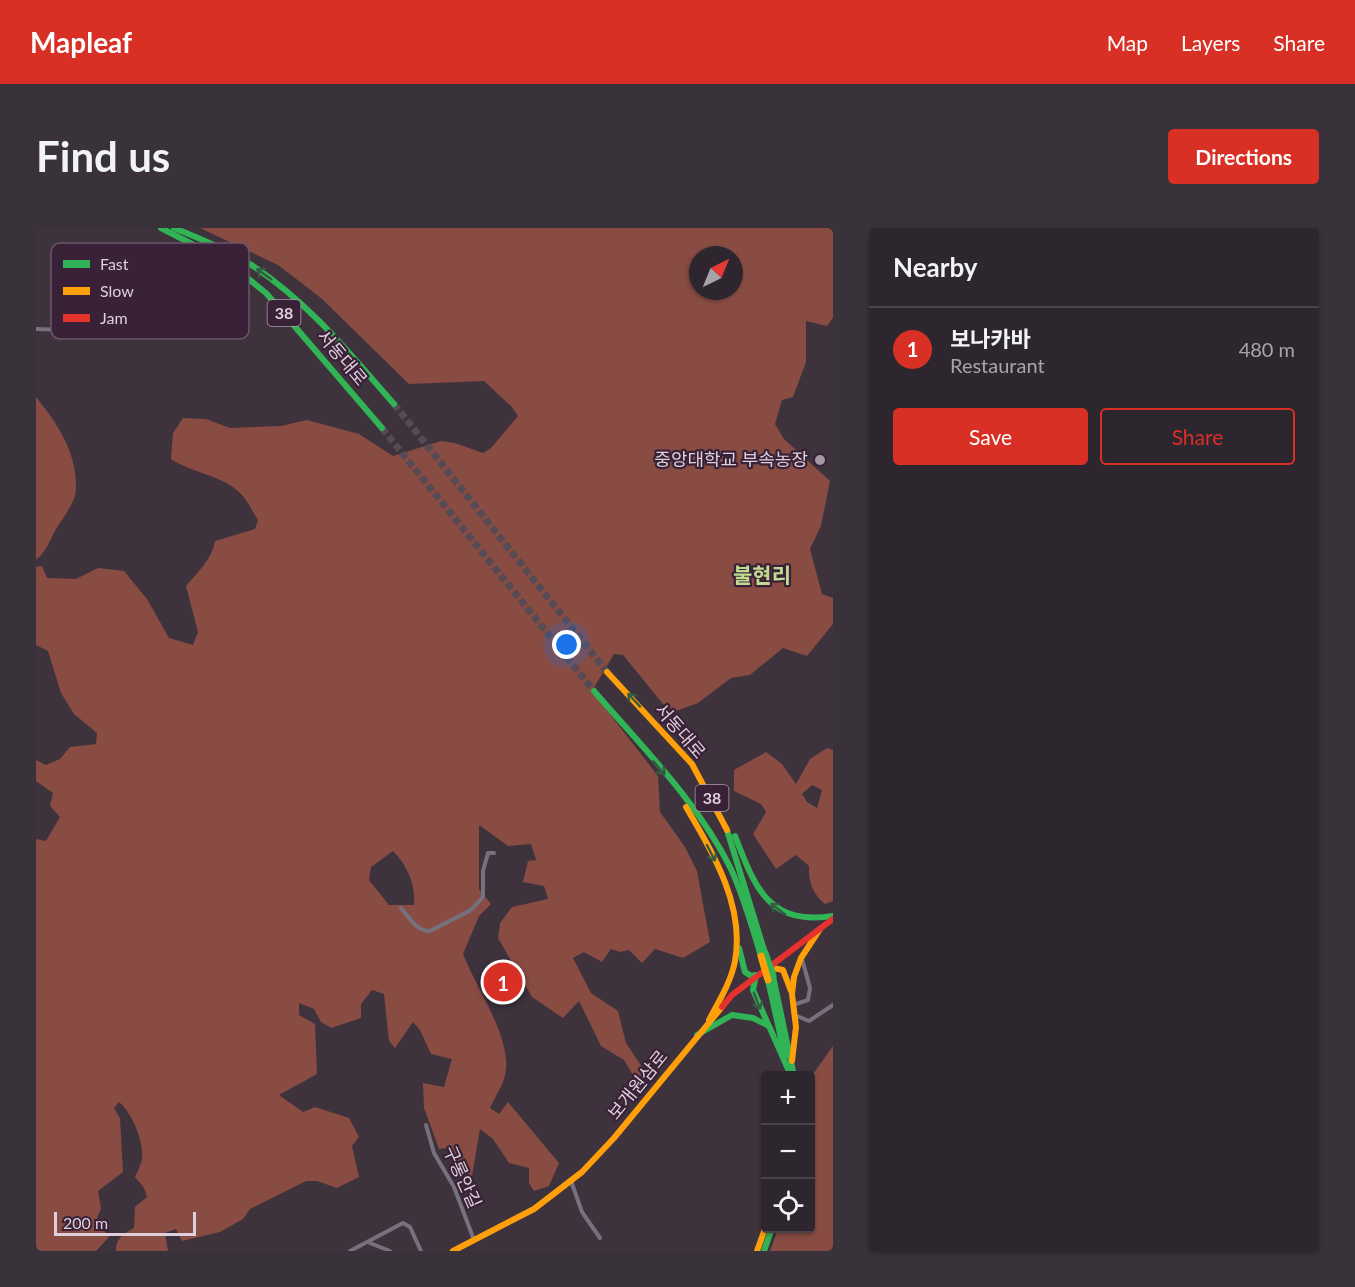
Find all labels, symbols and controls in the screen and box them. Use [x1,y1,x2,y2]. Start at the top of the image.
text: Mapleaf [30,25,132,59]
text: Map [1107,30,1148,55]
text: Layers [1181,30,1240,55]
text: Share [1273,30,1325,55]
button: Directions [1168,129,1319,184]
text: Find us [36,131,170,181]
legend [51,243,249,339]
north arrow [689,246,743,300]
text: Nearby [893,251,978,283]
text: Fast [100,254,129,273]
one-way arrow [256,268,272,280]
text: Slow [100,281,134,300]
road number: 38 [268,300,300,326]
text: Jam [100,308,128,327]
street label: 서동대로 [313,325,372,390]
text: 보나카바 [950,325,1031,352]
text: 1 [907,337,918,361]
text: 480 m [1239,337,1295,361]
text: Restaurant [950,353,1045,377]
button: Save [893,408,1088,465]
button: Share [1100,408,1295,465]
place label: 중앙대학교 부속농장 [654,448,808,470]
marker: 중앙대학교 부속농장 [813,453,827,467]
district label: 불현리 [733,562,791,587]
your location [552,630,581,659]
one-way arrow [627,693,641,708]
street label: 서동대로 [651,698,711,763]
one-way arrow [652,760,666,775]
road number: 38 [696,785,728,811]
one-way arrow [705,844,717,862]
one-way arrow [770,902,786,915]
pin: 1 [484,960,522,1005]
one-way arrow [752,992,763,1010]
street label: 보개원삼로 [603,1045,672,1123]
map controls [761,1071,815,1233]
button: + [761,1071,815,1125]
button: − [761,1125,815,1179]
street label: 구롱안길 [439,1142,486,1211]
button: locate [761,1179,815,1233]
scale bar [54,1209,196,1236]
text: 200 m [63,1213,108,1232]

